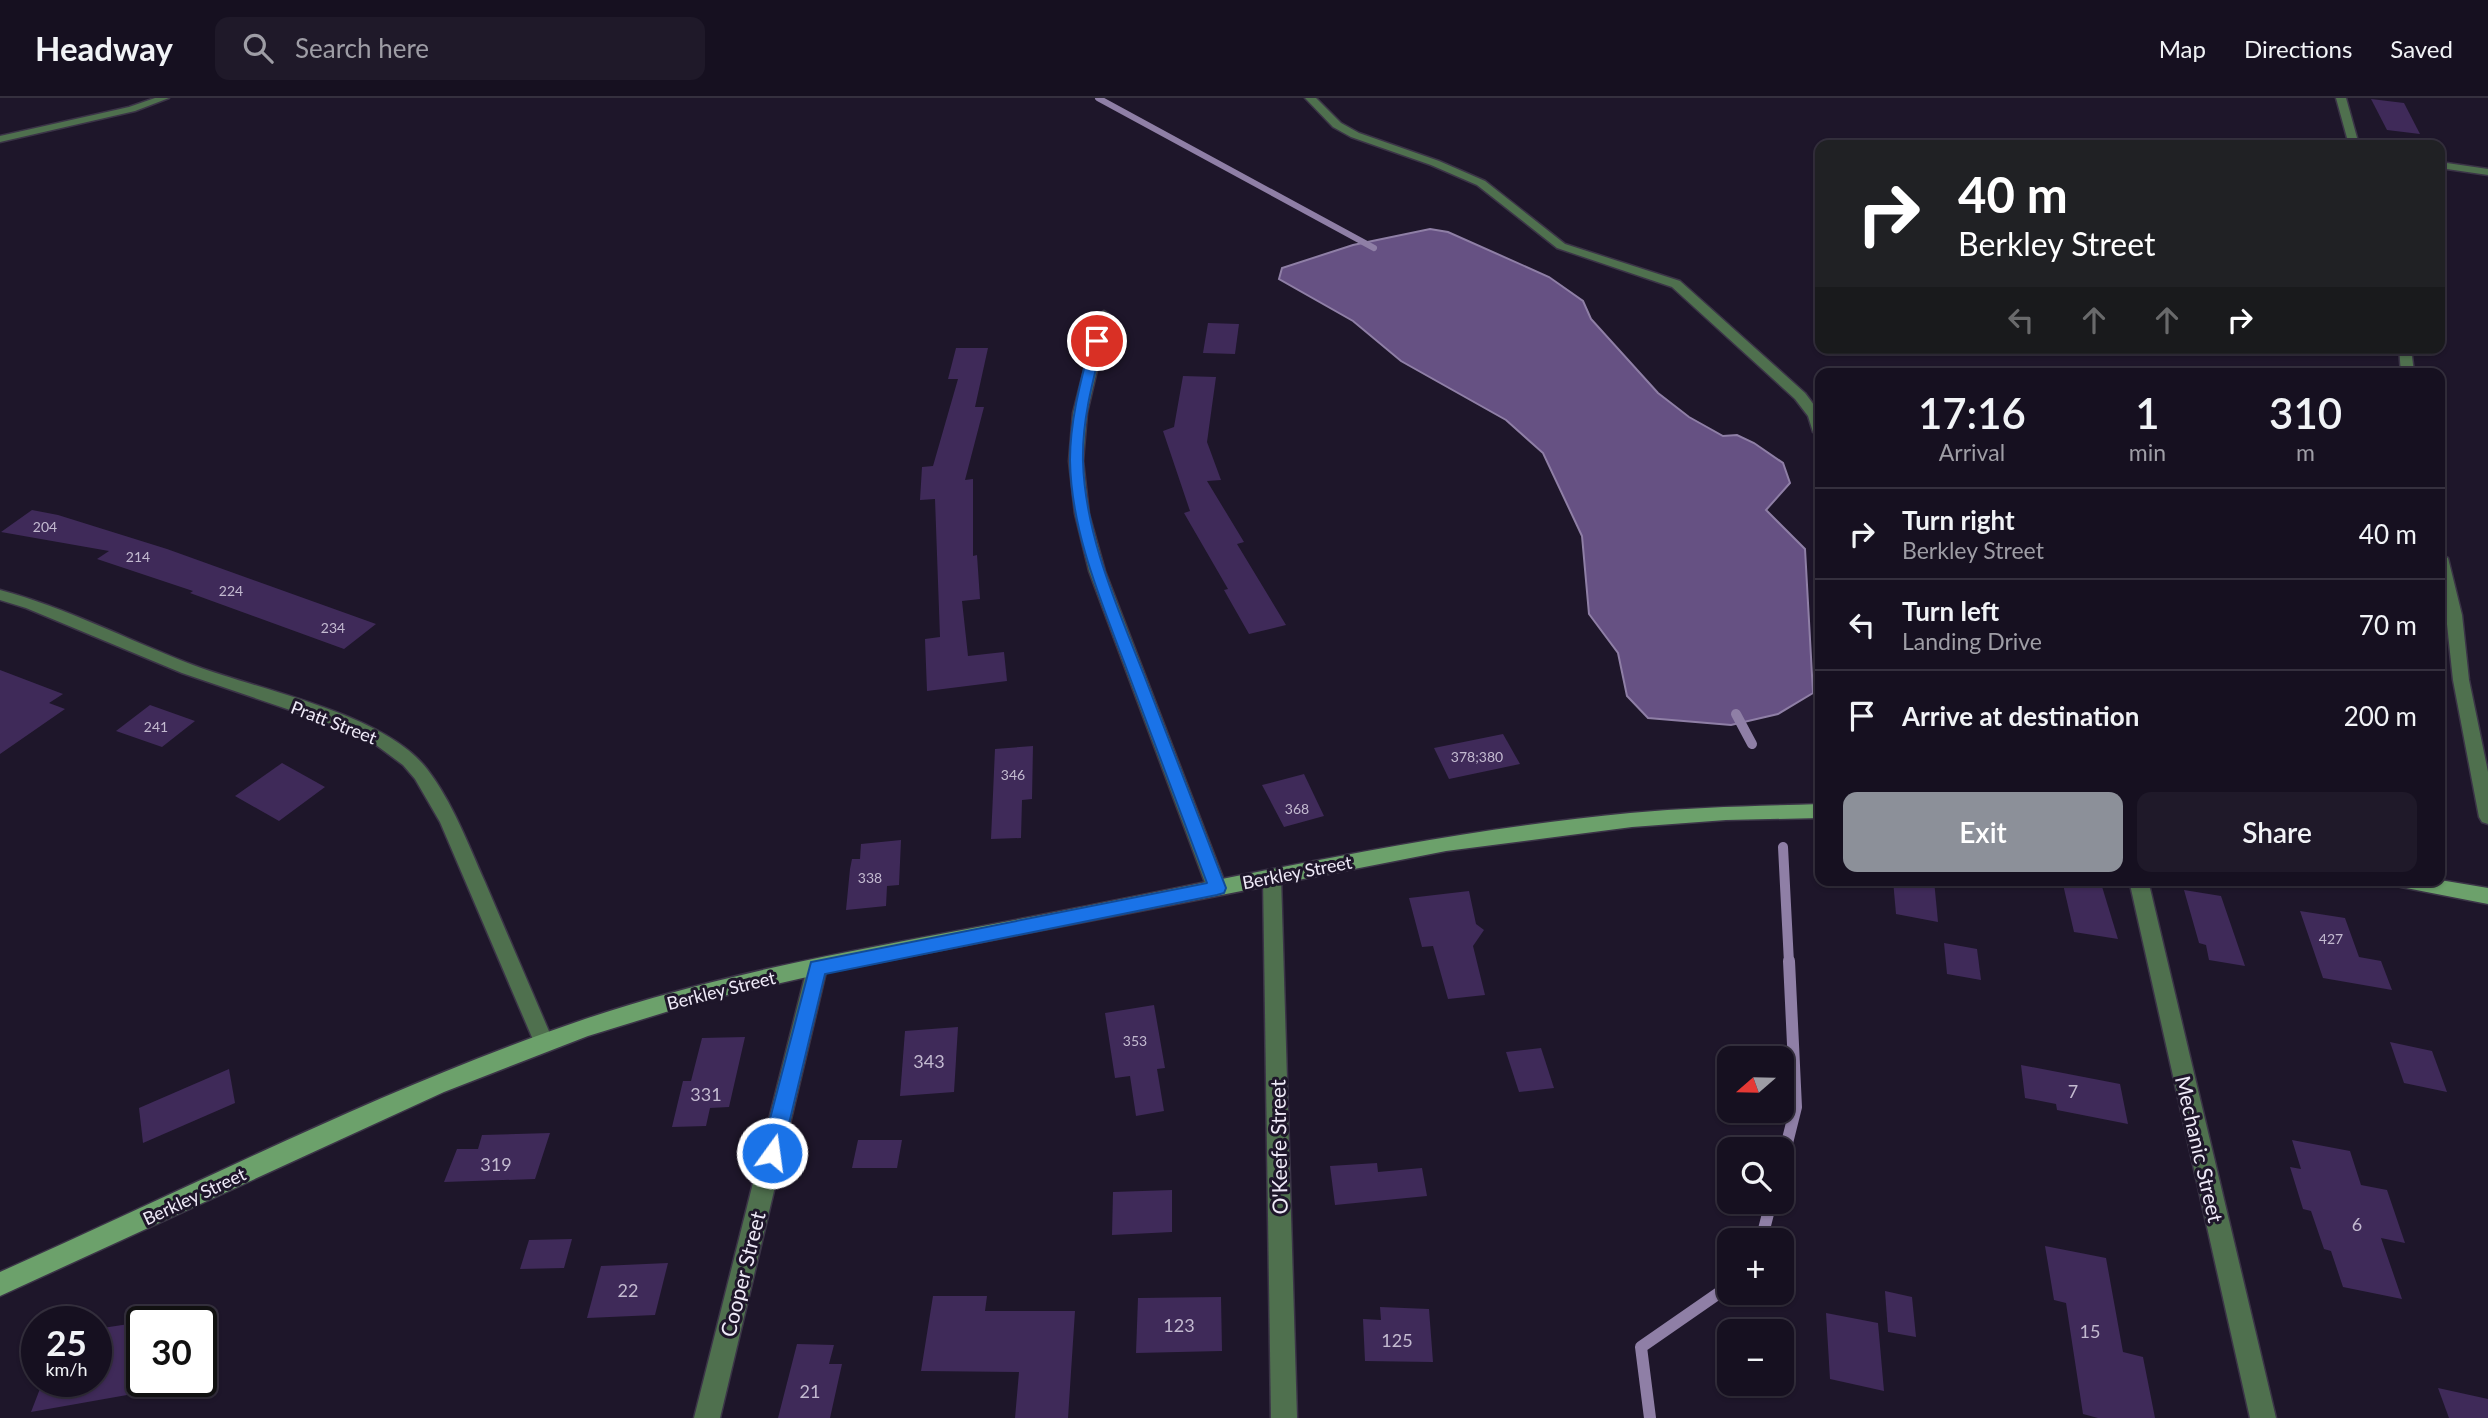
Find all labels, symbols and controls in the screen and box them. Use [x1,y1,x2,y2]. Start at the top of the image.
search box [215,17,705,80]
text: Headway [35,28,173,68]
icon: search [239,29,277,67]
text: Search here [295,32,429,64]
text: Map [2159,34,2206,63]
text: Directions [2244,34,2352,63]
text: Saved [2390,34,2453,63]
text: 40 m [1958,165,2068,223]
icon: right [1843,168,1934,259]
text: Berkley Street [1958,224,2155,263]
icon: left [2002,301,2040,339]
icon: ahead [2075,301,2113,339]
icon: ahead [2148,301,2186,339]
icon: right [2221,301,2259,339]
pin [1067,311,1127,371]
icon: arrive [1078,322,1116,360]
text: 17:16 [1918,388,2026,438]
text: 1 [2135,388,2160,438]
text: 310 [2269,388,2342,438]
text: Arrival [1939,438,2005,466]
text: min [2129,438,2166,466]
text: m [2296,438,2315,466]
text: Turn right [1902,504,2015,536]
icon: right [1843,515,1881,553]
house number: 204 [33,518,57,535]
text: 40 m [2359,518,2417,550]
text: Berkley Street [1902,536,2044,564]
house number: 214 [126,548,150,565]
house number: 224 [219,582,243,599]
text: Turn left [1902,595,1999,627]
icon: left [1843,606,1881,644]
text: 70 m [2359,609,2417,641]
house number: 234 [321,619,345,636]
text: Landing Drive [1902,627,2042,655]
street label: Pratt Street [288,696,381,749]
icon: arrive [1843,697,1881,735]
text: Arrive at destination [1902,700,2139,732]
text: 200 m [2344,700,2417,732]
house number: 241 [144,718,168,735]
house number: 378;380 [1451,748,1503,765]
house number: 346 [1001,766,1025,783]
button: Exit [1843,792,2123,872]
button: Share [2137,792,2417,872]
house number: 368 [1285,800,1309,817]
street label: Berkley Street [1240,851,1354,893]
house number: 338 [858,869,882,886]
house number: 427 [2319,930,2343,947]
street label: Berkley Street [664,966,778,1014]
house number: 353 [1123,1032,1147,1049]
north arrow [1717,1046,1794,1124]
map controls [1717,1046,1794,1396]
house number: 343 [913,1050,945,1072]
street label: Mechanic Street [2171,1073,2229,1225]
street label: O'Keefe Street [1264,1079,1292,1215]
house number: 7 [2068,1080,2078,1102]
house number: 331 [690,1083,722,1105]
position arrow [735,1116,809,1190]
button: search [1717,1137,1794,1214]
house number: 319 [480,1153,512,1175]
street label: Berkley Street [139,1162,249,1229]
street label: Cooper Street [714,1208,770,1339]
house number: 6 [2352,1213,2362,1235]
button: + [1717,1228,1794,1305]
house number: 22 [618,1279,638,1301]
speed limit sign: 30 [126,1306,217,1397]
house number: 123 [1163,1314,1195,1336]
button: − [1717,1319,1794,1396]
house number: 15 [2080,1320,2100,1342]
text: 25 [46,1321,87,1363]
house number: 125 [1381,1329,1413,1351]
text: km/h [45,1358,88,1380]
house number: 21 [800,1380,820,1402]

